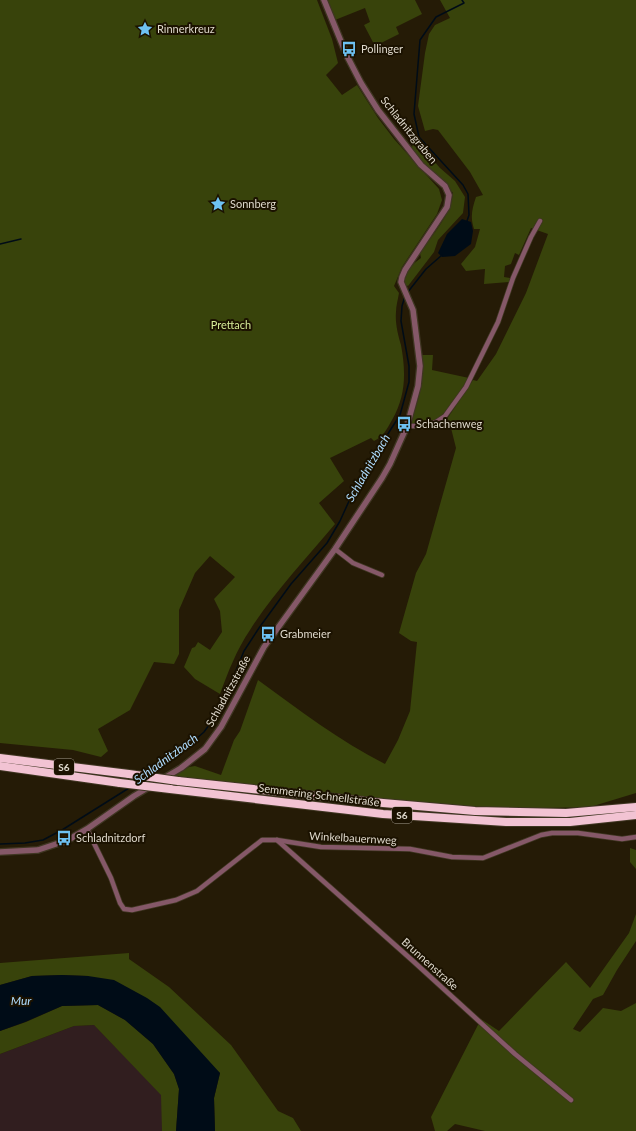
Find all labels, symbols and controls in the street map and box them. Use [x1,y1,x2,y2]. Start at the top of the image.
place icon: Rinnerkreuz [136,20,154,38]
place label: Rinnerkreuz [157,22,215,35]
bus stop icon: Pollinger [340,40,358,58]
place label: Pollinger [361,42,403,55]
street label: Schladnitzgraben [378,94,440,166]
place icon: Sonnberg [209,195,227,213]
place label: Sonnberg [230,197,276,210]
park label: Prettach [211,318,251,331]
bus stop icon: Schachenweg [395,415,413,433]
place label: Schachenweg [416,417,482,430]
water label: Schladnitzbach [342,431,393,504]
bus stop icon: Grabmeier [259,625,277,643]
place label: Grabmeier [280,627,331,640]
street label: Schladnitzstraße [203,653,253,729]
water label: Schladnitzbach [131,730,201,787]
road number: S6 [54,759,74,775]
street label: Semmering Schnellstraße [258,781,380,808]
road number: S6 [392,807,412,823]
bus stop icon: Schladnitzdorf [55,829,73,847]
street label: Winkelbauernweg [309,829,397,846]
place label: Schladnitzdorf [76,831,146,844]
street label: Brunnenstraße [399,935,461,993]
water label: Mur [11,993,32,1008]

